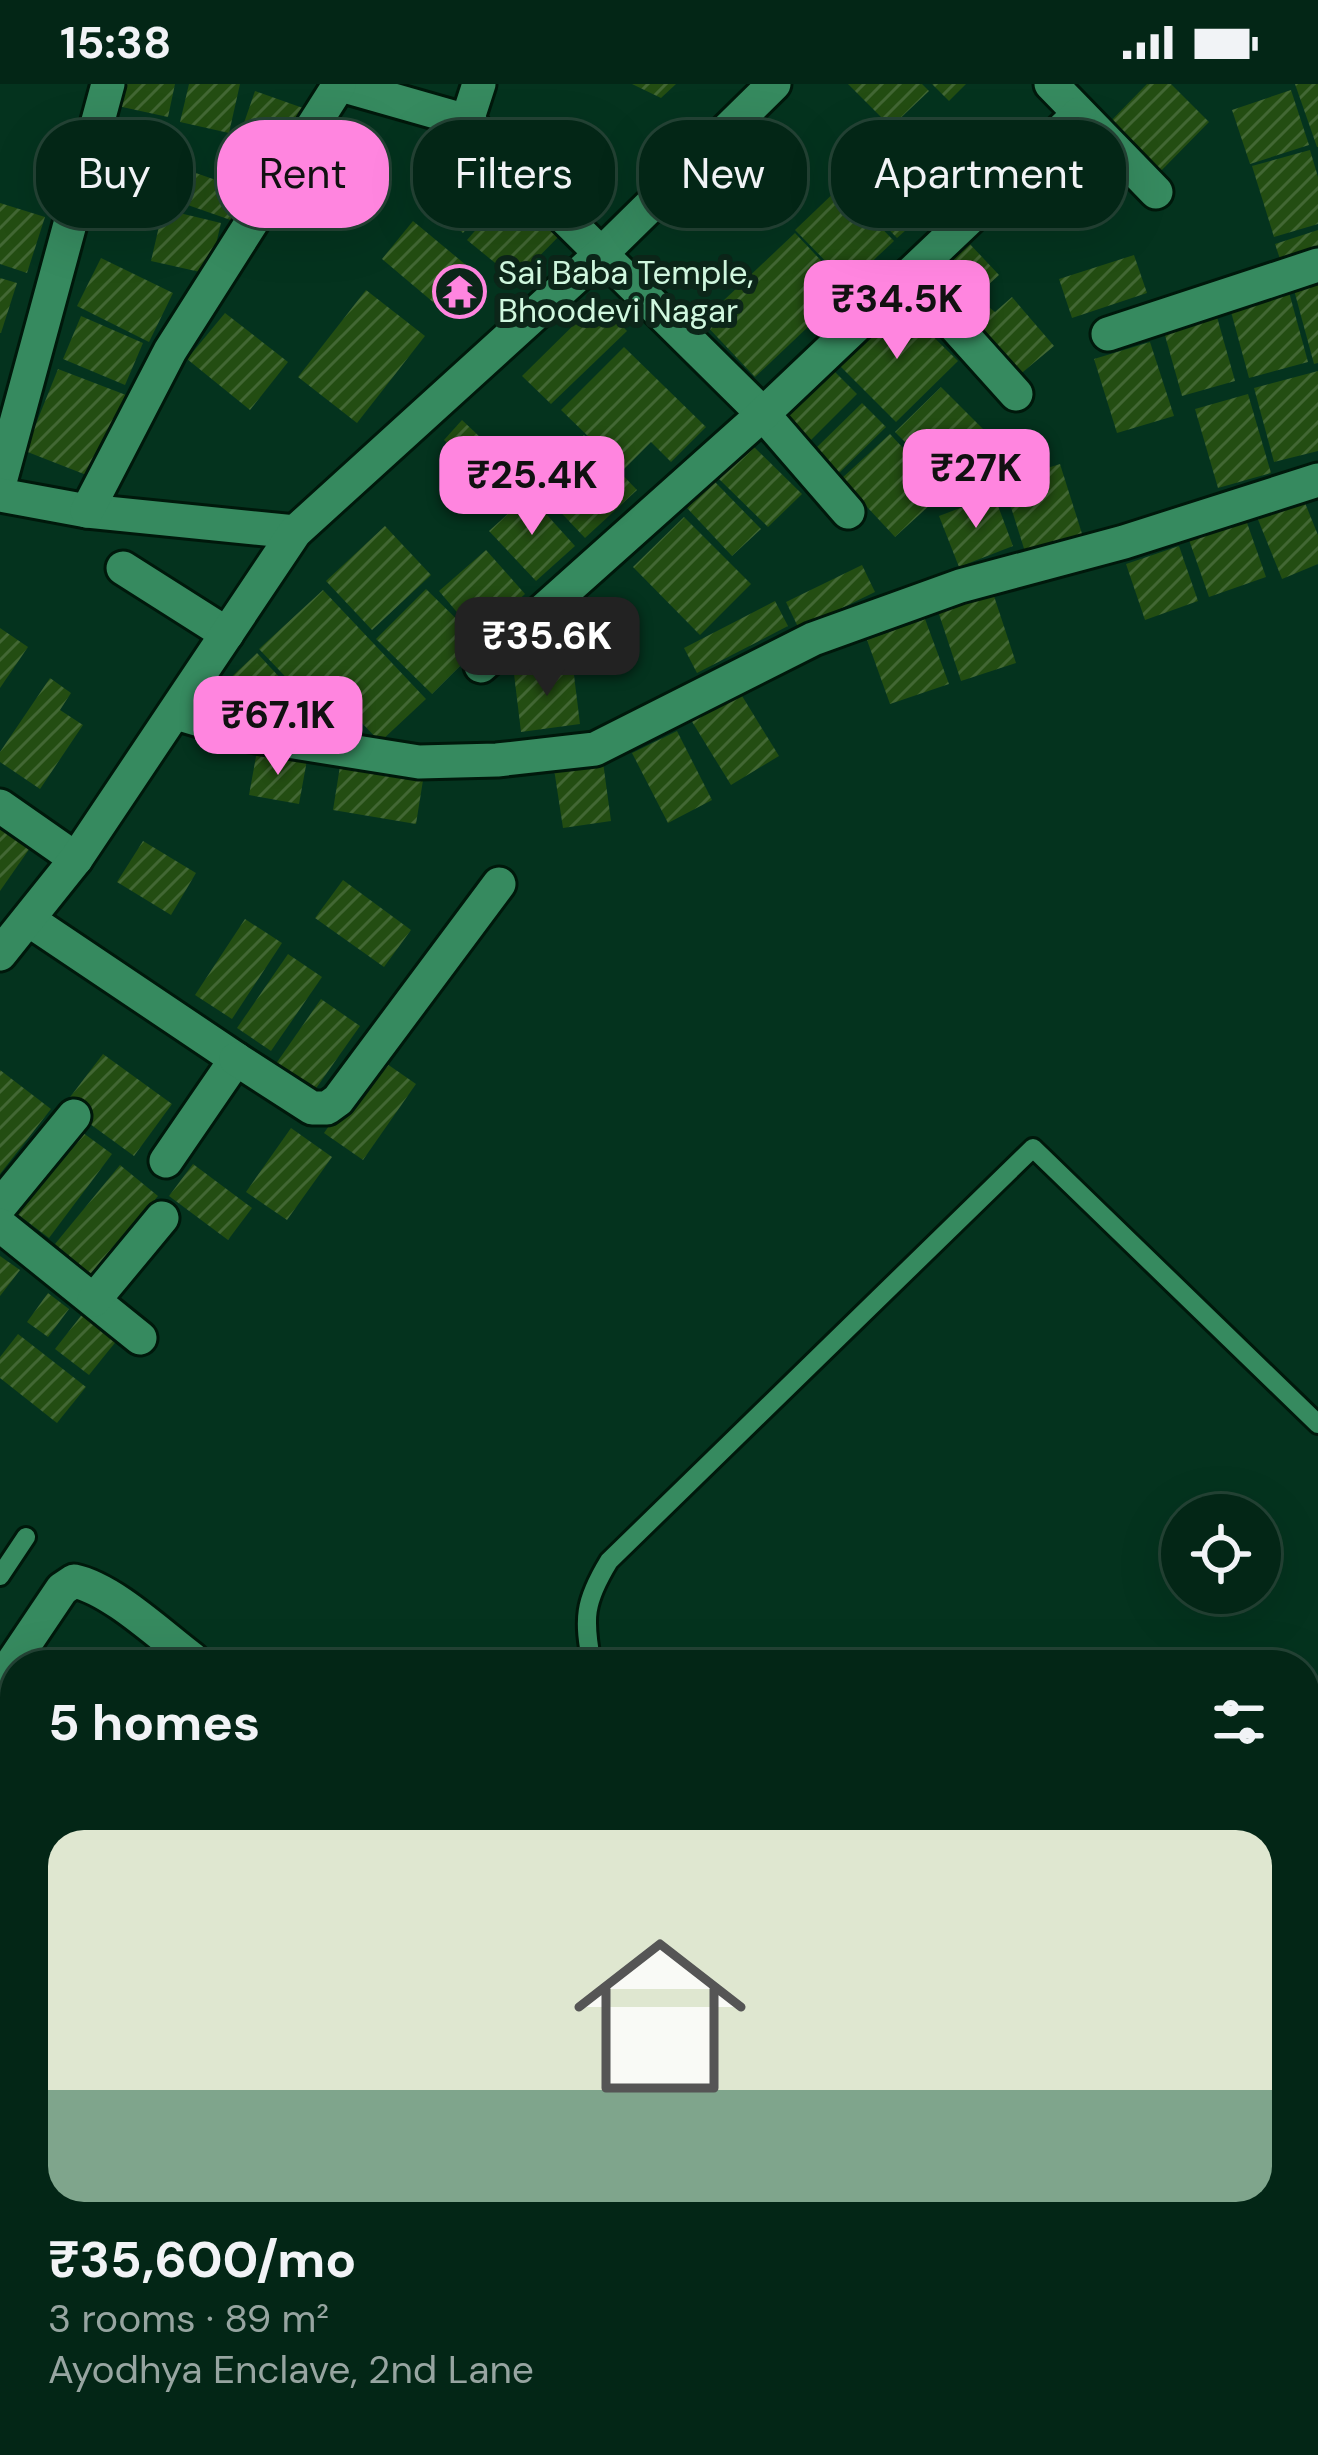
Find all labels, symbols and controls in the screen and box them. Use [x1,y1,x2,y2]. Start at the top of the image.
text: 15:38 [60,13,171,72]
chip: Buy [36,120,193,228]
chip: Rent [217,120,389,228]
chip: Filters [413,120,615,228]
chip: New [639,120,807,228]
chip: Apartment [831,120,1126,228]
place label: Sai Baba Temple, Bhoodevi Nagar [498,251,754,332]
pin: ₹34.5K [799,260,995,362]
temple icon: Sai Baba Temple, Bhoodevi Nagar [431,263,487,319]
text: ₹34.5K [831,273,963,324]
pin: ₹27K [905,429,1047,531]
pin: ₹25.4K [434,436,630,538]
text: ₹27K [930,442,1022,493]
text: ₹25.4K [466,449,598,500]
pin: ₹35.6K [449,597,645,699]
text: ₹35.6K [482,610,612,661]
pin: ₹67.1K [180,676,376,778]
text: ₹67.1K [220,689,336,740]
map controls [1161,1494,1281,1614]
button: locate [1161,1494,1281,1614]
text: 5 homes [48,1689,260,1756]
icon: filters [1206,1689,1272,1755]
icon: home [552,1908,768,2124]
text: ₹35,600/mo [48,2226,356,2293]
text: 3 rooms · 89 m² [48,2293,329,2344]
text: Ayodhya Enclave, 2nd Lane [48,2344,534,2395]

